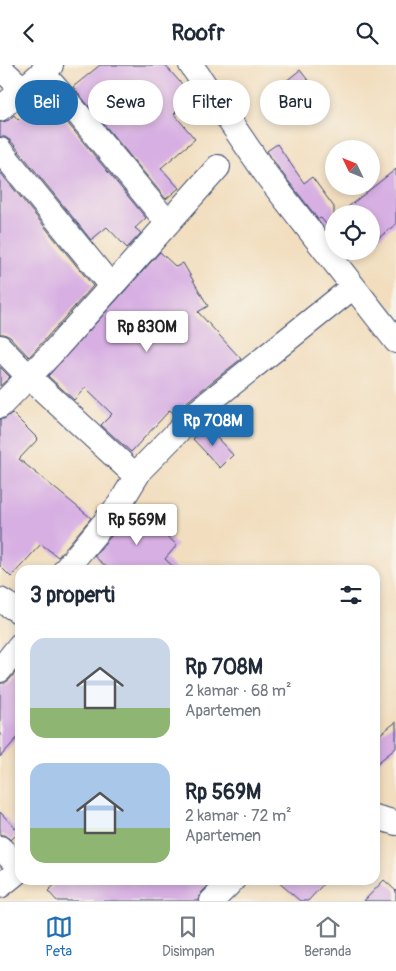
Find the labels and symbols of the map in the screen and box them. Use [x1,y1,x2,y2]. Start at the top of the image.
north arrow [325,140,380,195]
pin: Rp 830M [101,311,193,353]
pin: Rp 708M [167,405,259,447]
pin: Rp 569M [91,503,183,546]

